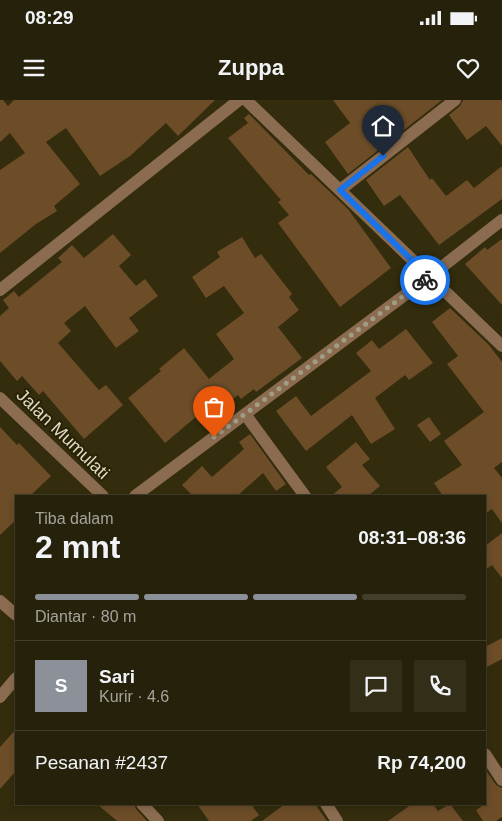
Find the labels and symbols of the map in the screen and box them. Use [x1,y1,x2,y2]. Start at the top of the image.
pin [362,105,404,156]
courier [400,255,450,305]
street label: Jalan Mumulati [13,385,113,483]
pin [193,386,235,437]

